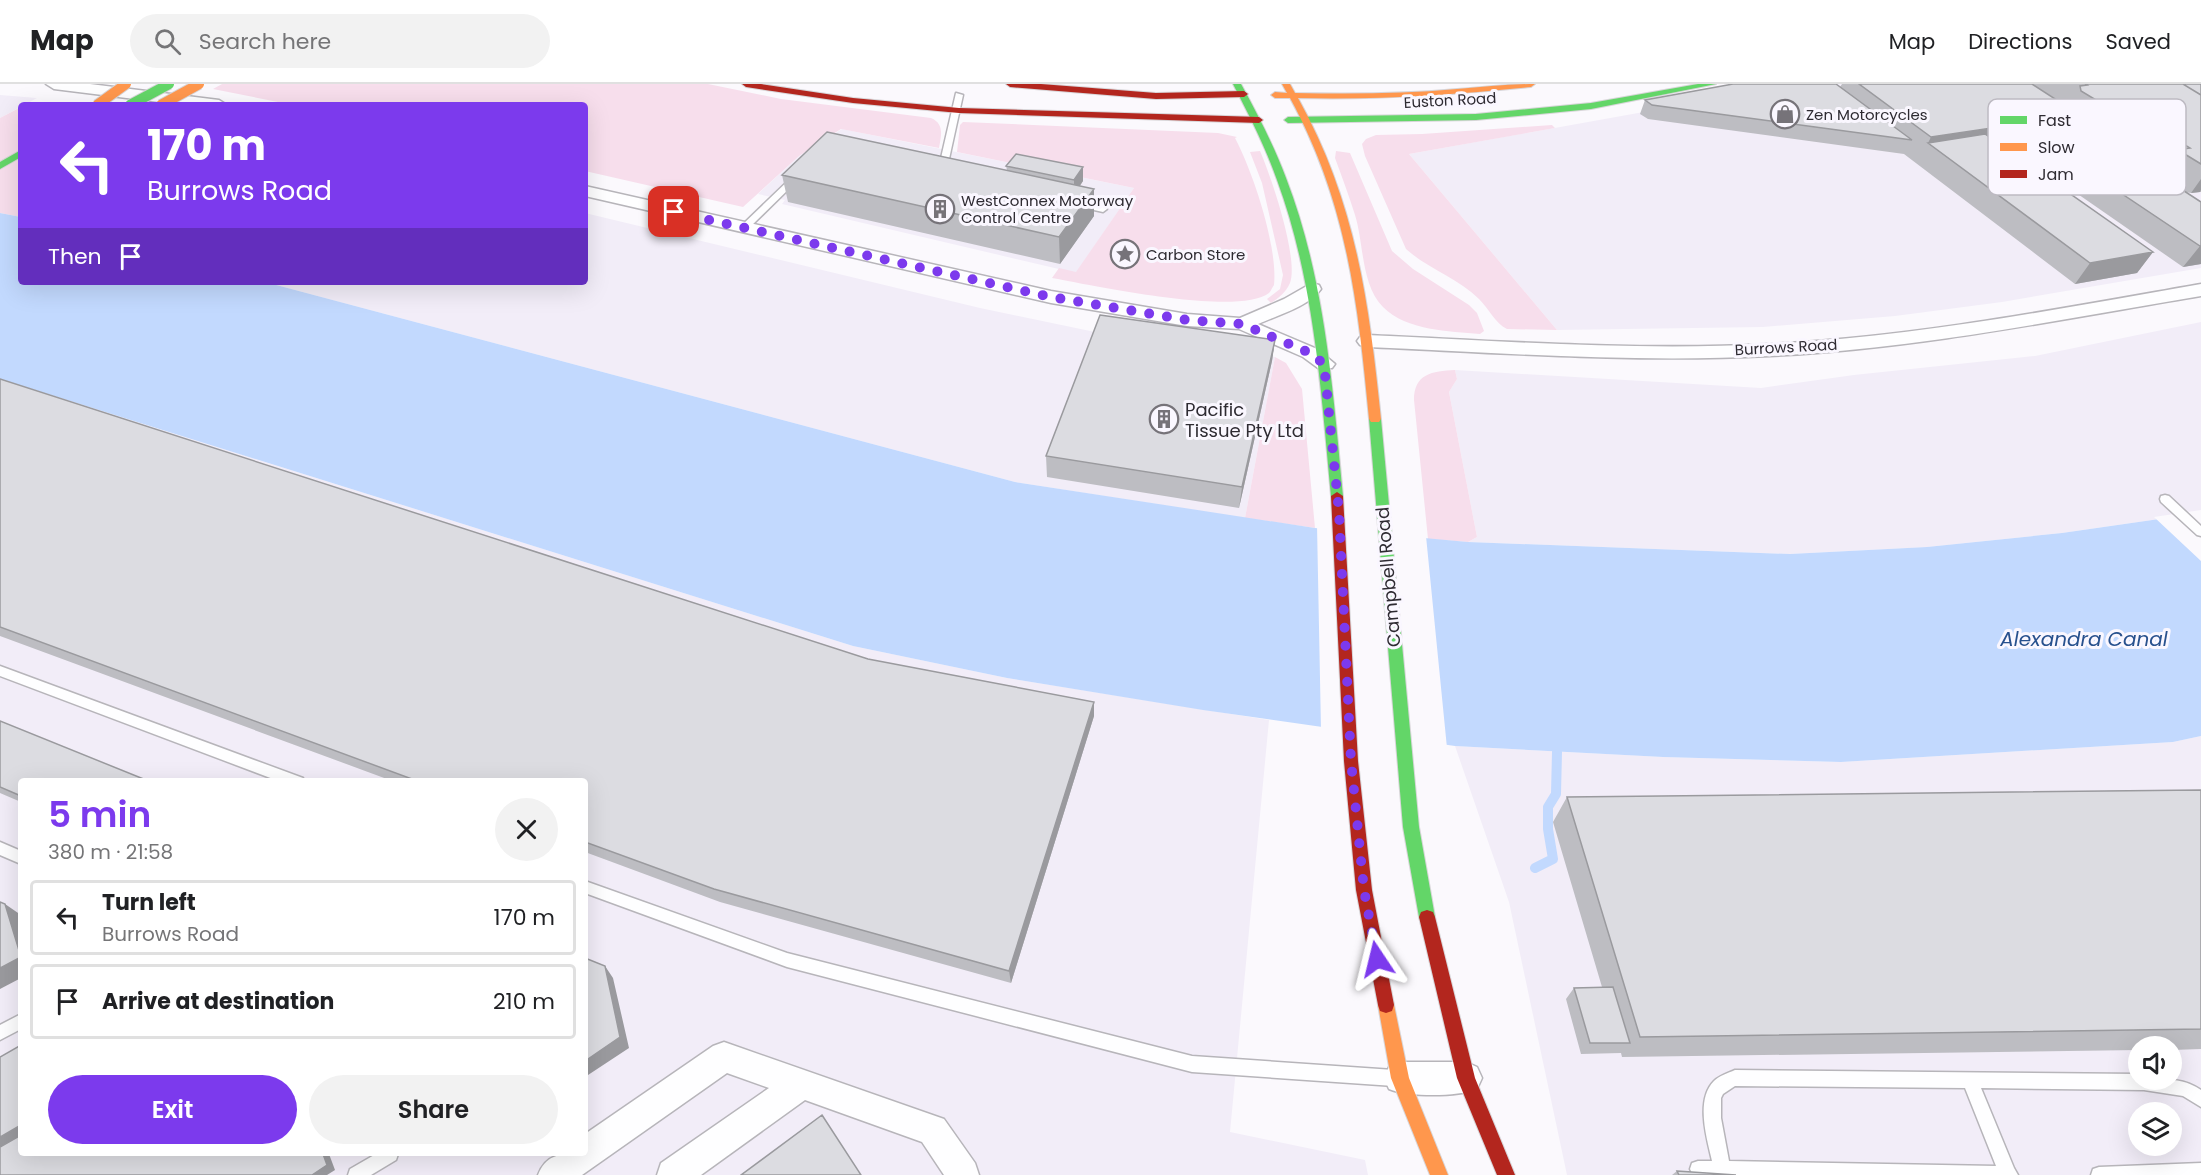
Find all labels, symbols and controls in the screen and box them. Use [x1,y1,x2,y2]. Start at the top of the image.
search box [130,14,550,68]
text: Map [30,21,94,60]
icon: search [151,25,184,58]
text: Search here [199,26,331,57]
text: Map [1889,27,1935,56]
text: Directions [1968,27,2072,56]
text: Saved [2105,27,2171,56]
street label: Euston Road [1403,87,1497,113]
shop icon: Zen Motorcycles [1769,98,1801,130]
legend [1988,99,2186,195]
place label: Zen Motorcycles [1806,104,1928,125]
text: Fast [2038,109,2071,132]
text: 170 m [147,116,266,175]
icon: left [48,126,126,204]
text: Slow [2038,136,2075,159]
text: Jam [2038,163,2074,186]
text: Burrows Road [147,172,332,209]
pin [648,186,699,237]
place label: WestConnex Motorway Control Centre [961,190,1134,228]
building icon: WestConnex Motorway Control Centre [924,193,956,225]
icon: arrive [657,195,690,228]
place icon: Carbon Store [1109,238,1141,270]
icon: arrive [114,240,147,273]
text: Then [48,241,102,272]
place label: Carbon Store [1146,244,1245,265]
street label: Burrows Road [1734,334,1838,360]
place label: Pacific Tissue Pty Ltd [1185,397,1304,443]
building icon: Pacific Tissue Pty Ltd [1148,403,1180,435]
street label: Campbell Road [1369,506,1407,648]
water label: Alexandra Canal [1999,625,2168,653]
text: 5 min [48,789,151,840]
button: close [495,798,558,861]
text: 380 m · 21:58 [48,838,173,866]
text: Turn left [102,887,196,918]
icon: left [51,901,84,934]
text: 170 m [494,902,555,933]
text: Burrows Road [102,920,239,948]
position arrow [1345,927,1409,991]
icon: arrive [51,985,84,1018]
text: Arrive at destination [102,986,334,1017]
text: 210 m [493,986,555,1017]
map controls [2128,1036,2182,1156]
button: sound [2128,1036,2182,1090]
button: Exit [48,1075,297,1144]
button: Share [309,1075,558,1144]
button: layers [2128,1102,2182,1156]

